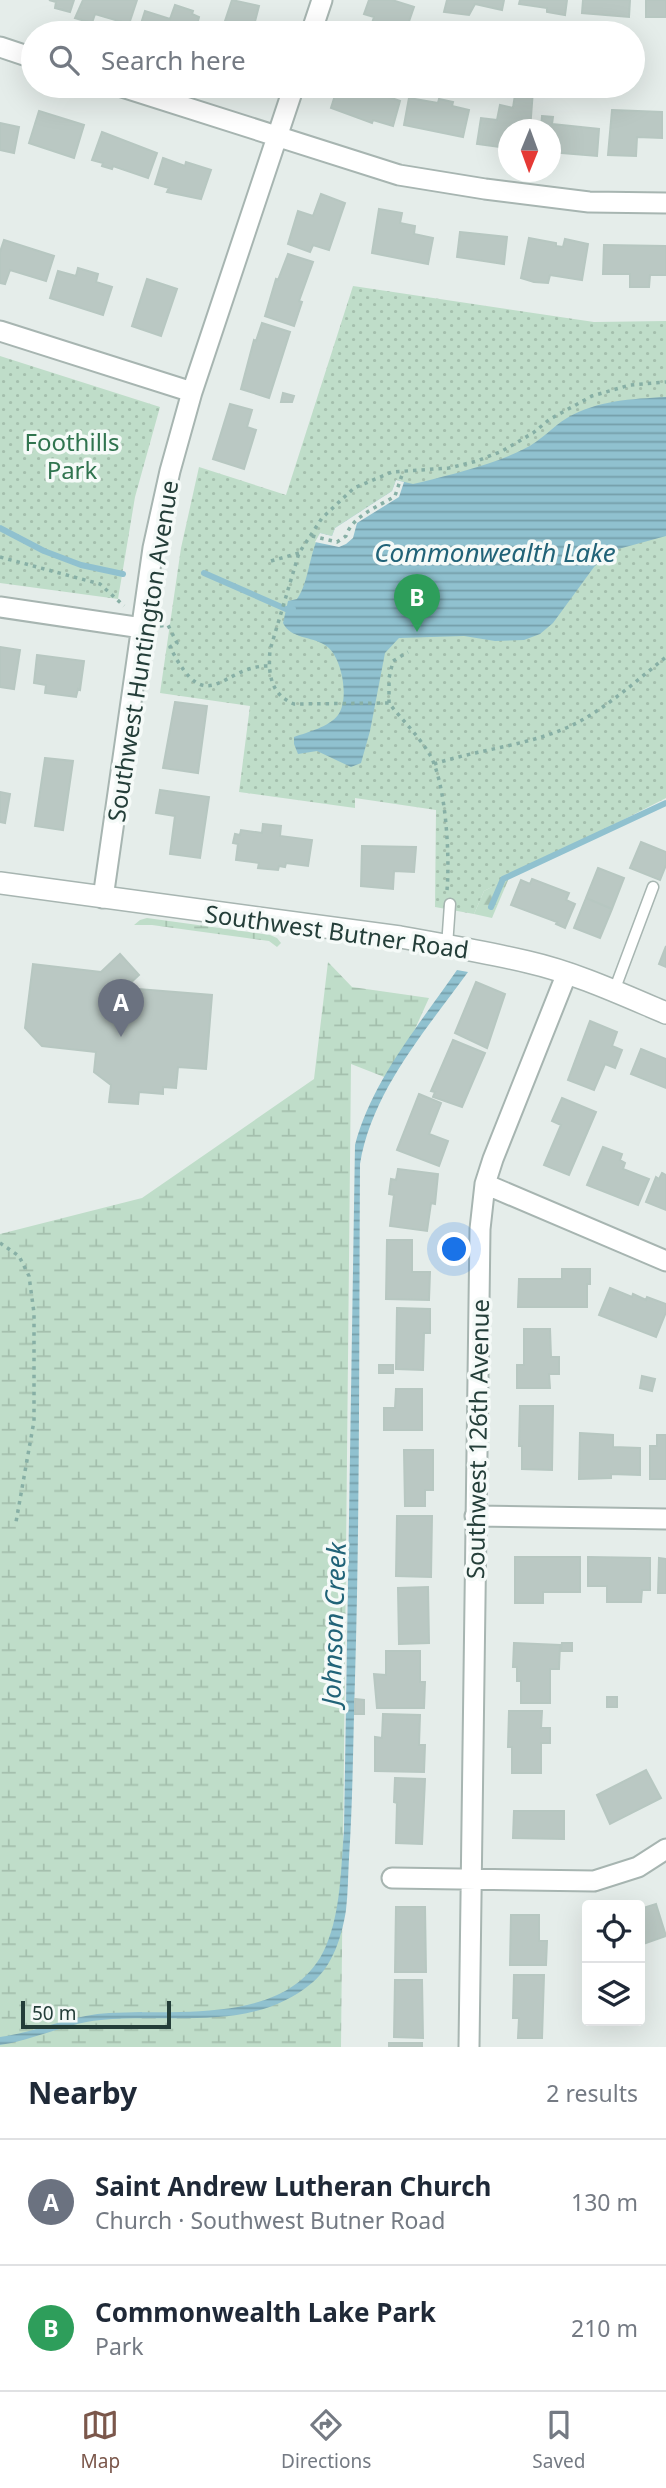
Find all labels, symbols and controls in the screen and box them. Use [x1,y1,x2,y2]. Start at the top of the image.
search box [21,21,645,98]
icon: search [45,41,83,79]
text: Search here [101,42,246,78]
north arrow [498,119,561,182]
park label: Foothills Park [24,425,120,486]
street label: Southwest Huntington Avenue [99,478,185,824]
water label: Commonwealth Lake [374,534,616,570]
pin: B [394,574,440,632]
street label: Southwest Butner Road [203,896,471,966]
pin: A [98,979,144,1037]
your location [437,1232,471,1266]
street label: Southwest 126th Avenue [458,1299,496,1579]
water label: Johnson Creek [312,1541,354,1711]
map controls [582,1900,645,2026]
button: locate [582,1900,645,1963]
button: layers [582,1963,645,2026]
scale bar [21,1998,172,2030]
text: 50 m [32,2000,76,2026]
text: Nearby [28,2072,137,2113]
text: 2 results [546,2077,638,2109]
text: Saint Andrew Lutheran Church [95,2168,491,2204]
text: A [43,2186,59,2218]
text: 130 m [571,2186,638,2218]
text: Church · Southwest Butner Road [95,2204,445,2236]
text: Commonwealth Lake Park [95,2294,436,2330]
text: B [43,2312,59,2344]
text: 210 m [571,2312,638,2344]
text: Park [95,2330,144,2362]
tab: Map [81,2406,120,2474]
tab: Directions [281,2406,371,2474]
tab: Saved [532,2406,585,2474]

